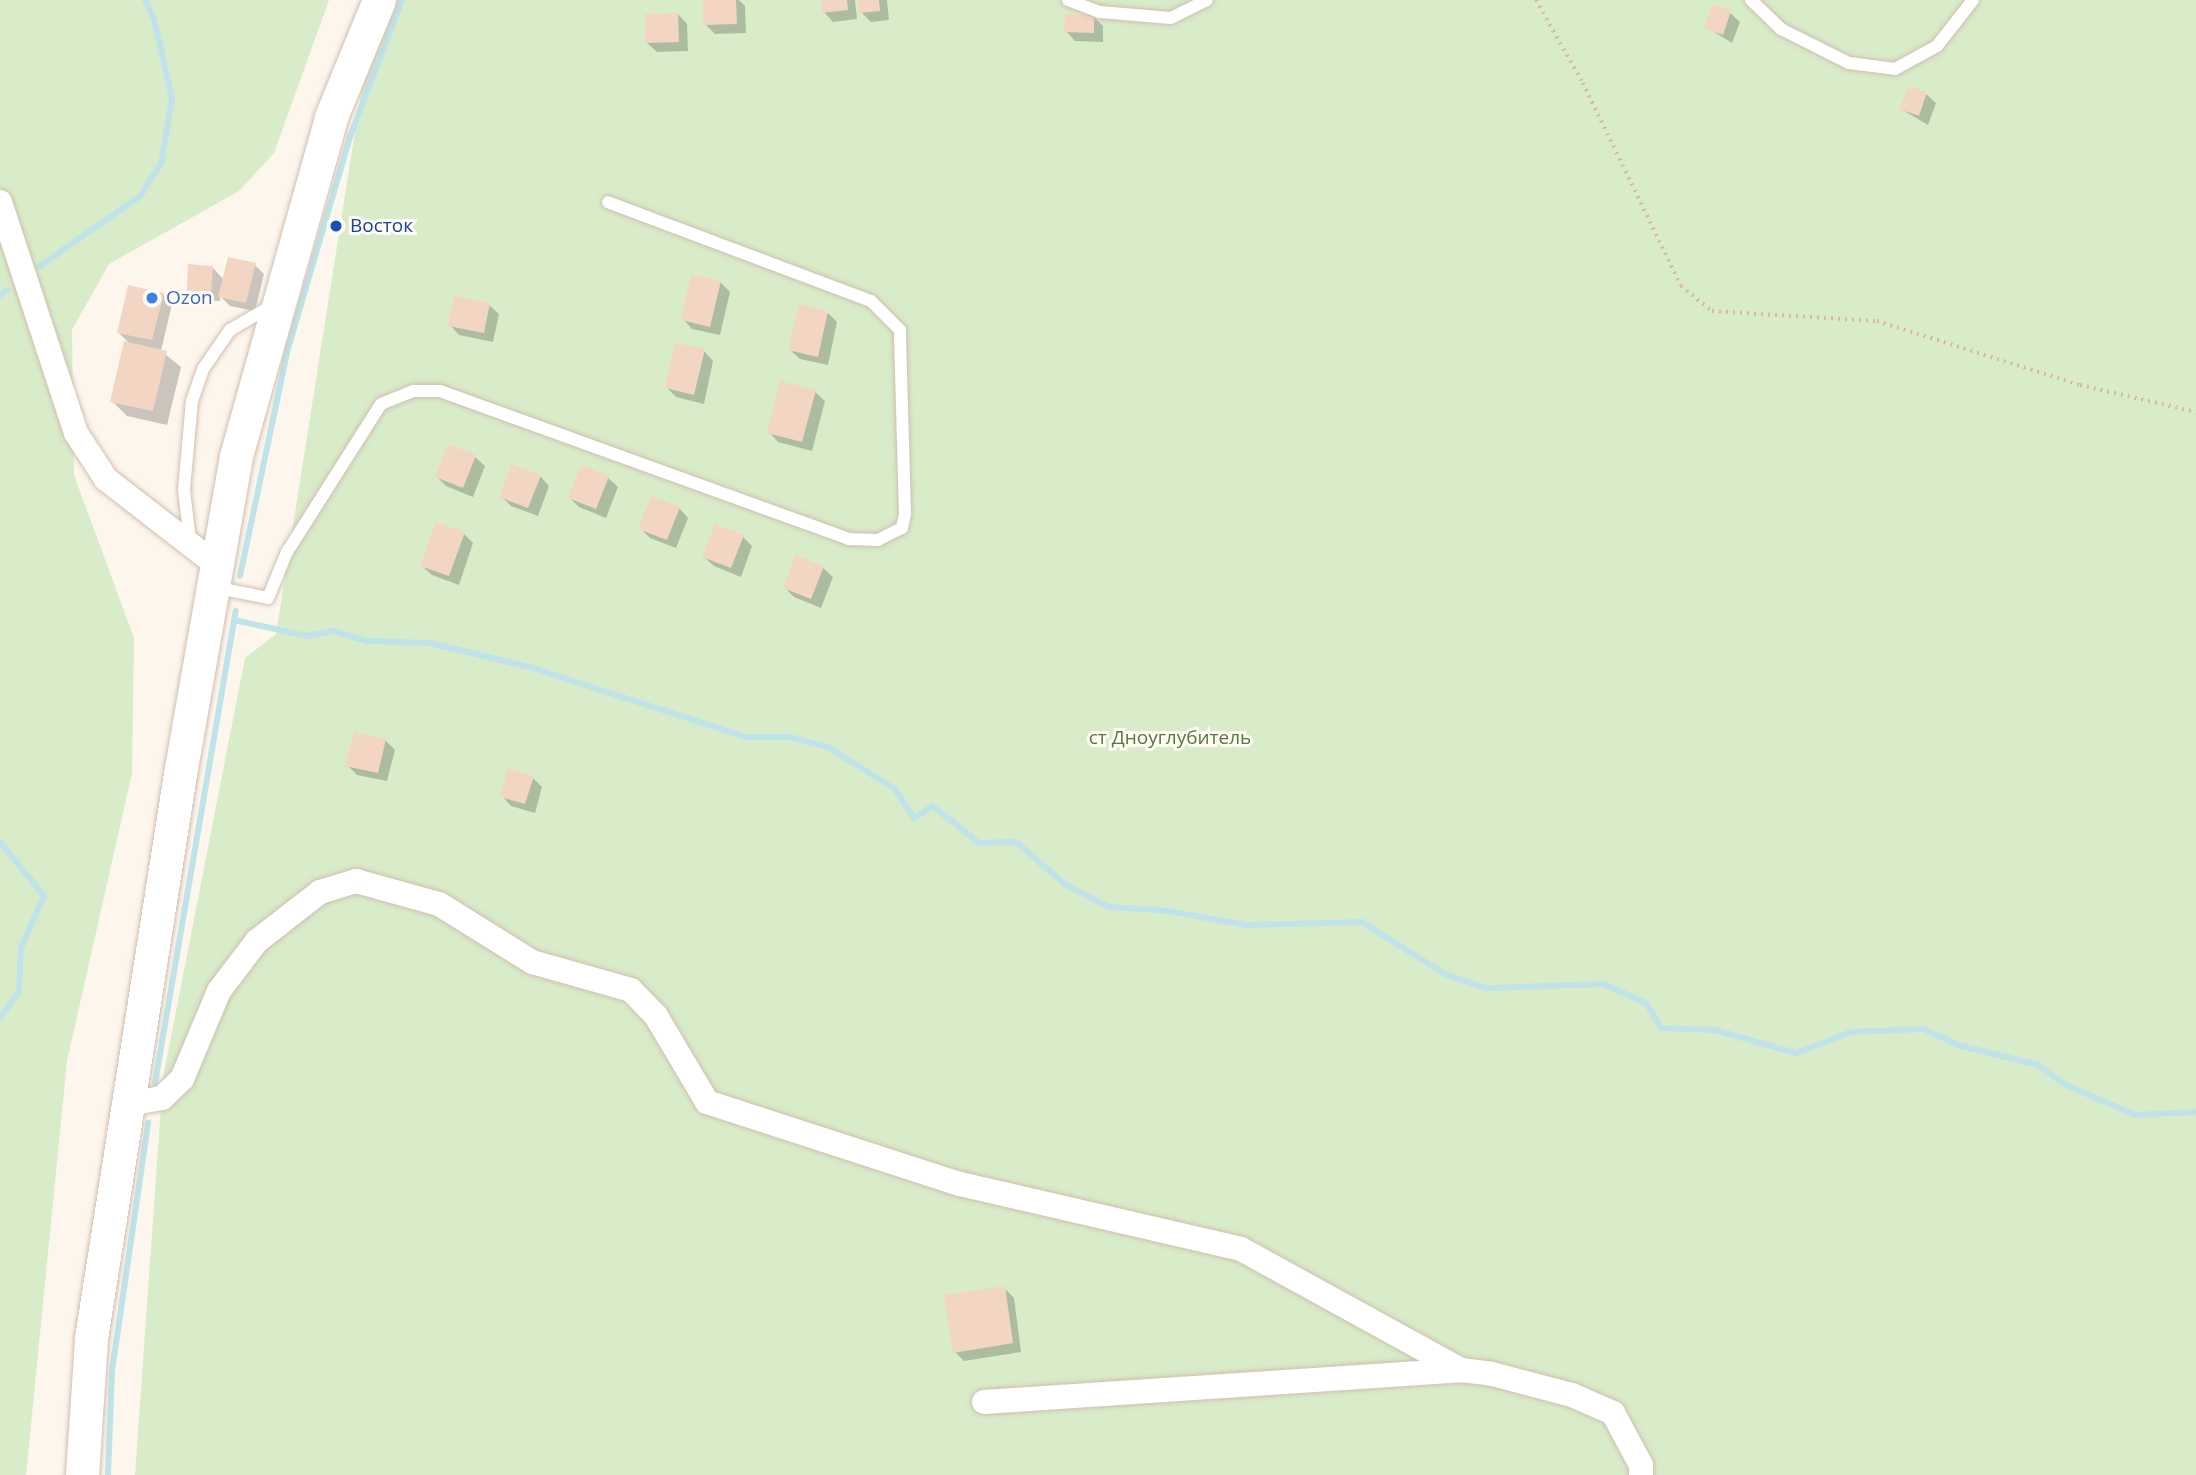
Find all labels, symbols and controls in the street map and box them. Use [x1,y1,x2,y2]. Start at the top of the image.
place label: Восток [350,215,413,237]
marker: Восток [328,218,344,234]
place label: Ozon [166,287,213,309]
marker: Ozon [144,290,160,306]
park label: ст Дноуглубитель [1089,727,1251,749]

